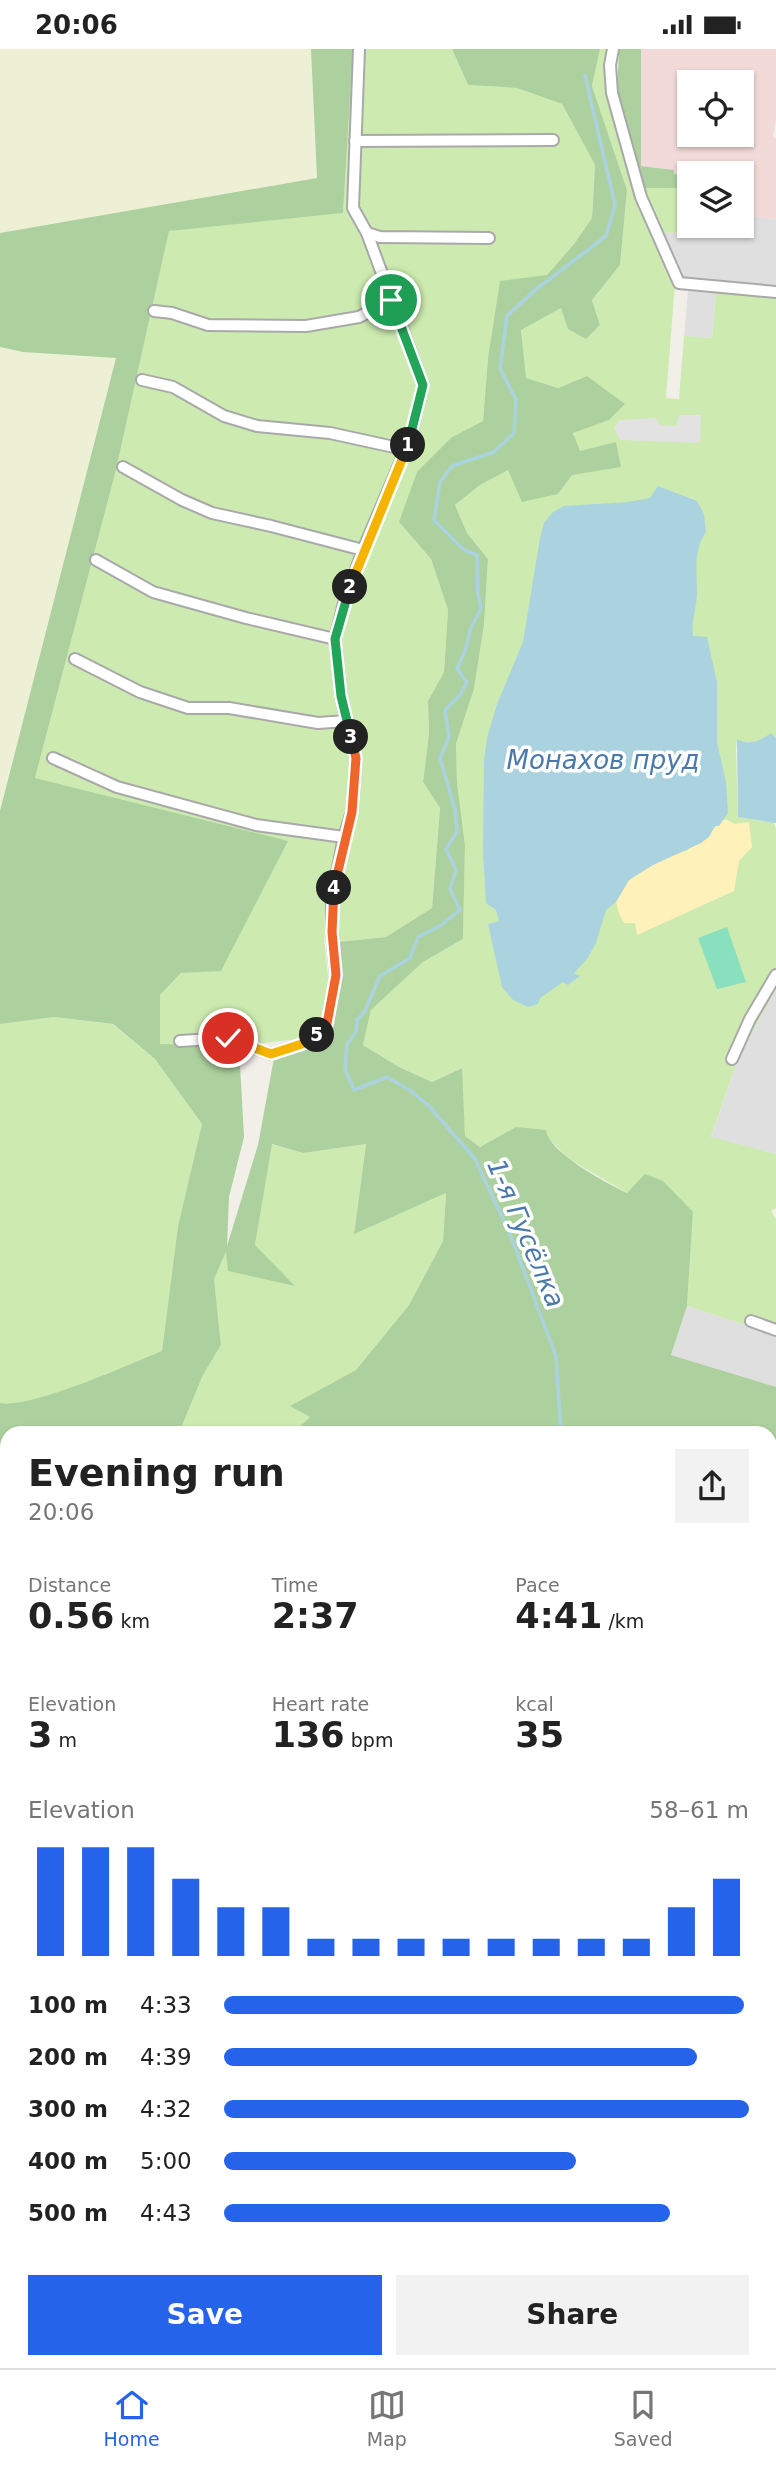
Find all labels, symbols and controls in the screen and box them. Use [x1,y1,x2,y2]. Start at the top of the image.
text: 20:06 [35,10,118,40]
map controls [677,70,754,238]
button: locate [677,70,754,147]
button: layers [677,161,754,238]
pin [361,270,421,330]
icon: arrive [372,281,410,319]
pin: 1 [390,427,426,463]
text: 1 [401,433,414,455]
pin: 2 [332,569,368,605]
text: 2 [343,575,356,597]
pin: 3 [334,719,368,755]
text: 3 [344,725,357,747]
water label: Монахов пруд [506,745,700,775]
pin: 4 [316,871,352,905]
text: 4 [327,876,340,898]
pin [198,1008,258,1068]
pin: 5 [300,1017,334,1053]
icon: check [209,1019,247,1057]
text: 5 [310,1023,323,1045]
water label: 1-я Гусёлка [481,1154,571,1312]
button: share [675,1449,749,1523]
text: Evening run [28,1451,285,1495]
text: 20:06 [28,1499,94,1525]
text: Distance [28,1574,111,1596]
text: Time [272,1574,318,1596]
text: Pace [515,1574,560,1596]
text: 0.56 [28,1596,114,1636]
text: 2:37 [272,1596,359,1636]
text: 4:41 [515,1596,602,1636]
text: km [114,1610,150,1632]
text: /km [602,1610,644,1632]
text: Elevation [28,1693,116,1715]
text: Heart rate [272,1693,369,1715]
text: kcal [515,1693,554,1715]
text: 3 [28,1715,52,1755]
text: 136 [272,1715,345,1755]
text: 35 [515,1715,564,1755]
text: m [52,1729,77,1751]
text: bpm [345,1729,393,1751]
text: Elevation [28,1797,135,1823]
text: 58–61 m [649,1797,749,1823]
text: 100 m [28,1992,108,2018]
text: 4:33 [140,1992,192,2018]
text: 200 m [28,2044,108,2070]
text: 4:39 [140,2044,192,2070]
text: 300 m [28,2096,108,2122]
text: 4:32 [140,2096,192,2122]
text: 400 m [28,2148,108,2174]
text: 5:00 [140,2148,192,2174]
text: 500 m [28,2200,108,2226]
text: 4:43 [140,2200,192,2226]
button: Save [28,2275,382,2355]
button: Share [396,2275,749,2355]
tab: Home [104,2386,160,2450]
tab: Map [367,2386,407,2450]
tab: Saved [614,2386,672,2450]

